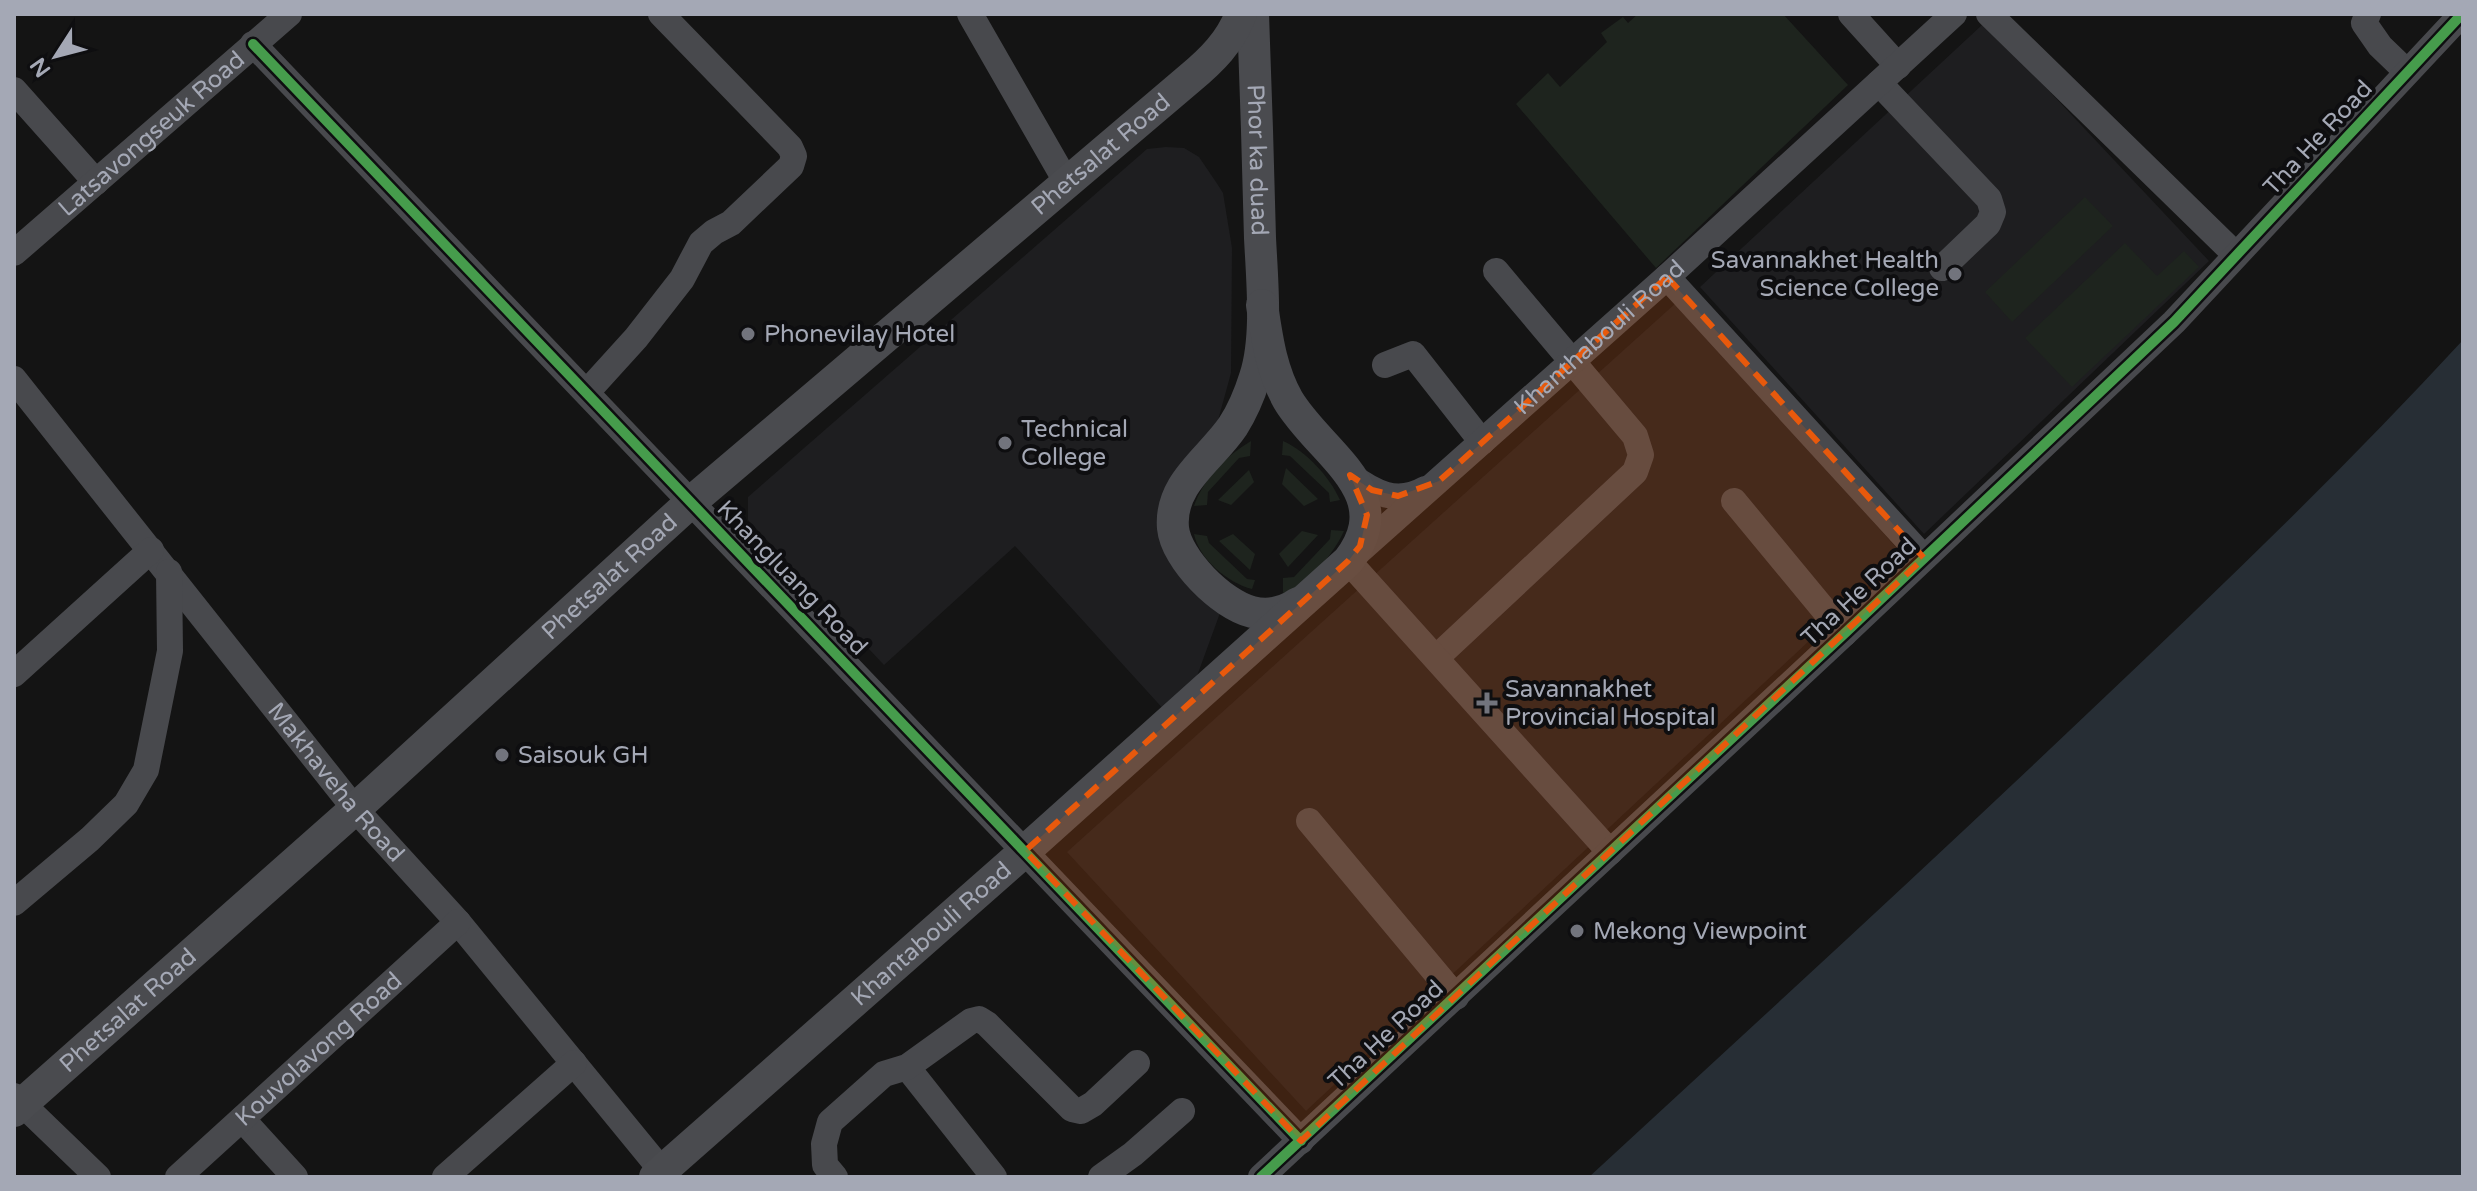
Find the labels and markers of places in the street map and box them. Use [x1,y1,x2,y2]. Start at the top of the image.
place label: Savannakhet Health Science College [1711,246,1939,303]
marker: Savannakhet Health Science College [1946,265,1964,283]
place label: Phonevilay Hotel [764,320,955,349]
marker: Phonevilay Hotel [739,325,757,343]
place label: Technical College [1021,415,1128,472]
marker: Technical College [996,434,1014,452]
place label: Savannakhet Provincial Hospital [1505,675,1716,732]
marker: Savannakhet Provincial Hospital [1476,692,1498,714]
place label: Saisouk GH [518,741,649,770]
marker: Saisouk GH [493,746,511,764]
place label: Mekong Viewpoint [1593,917,1807,946]
marker: Mekong Viewpoint [1568,922,1586,940]

